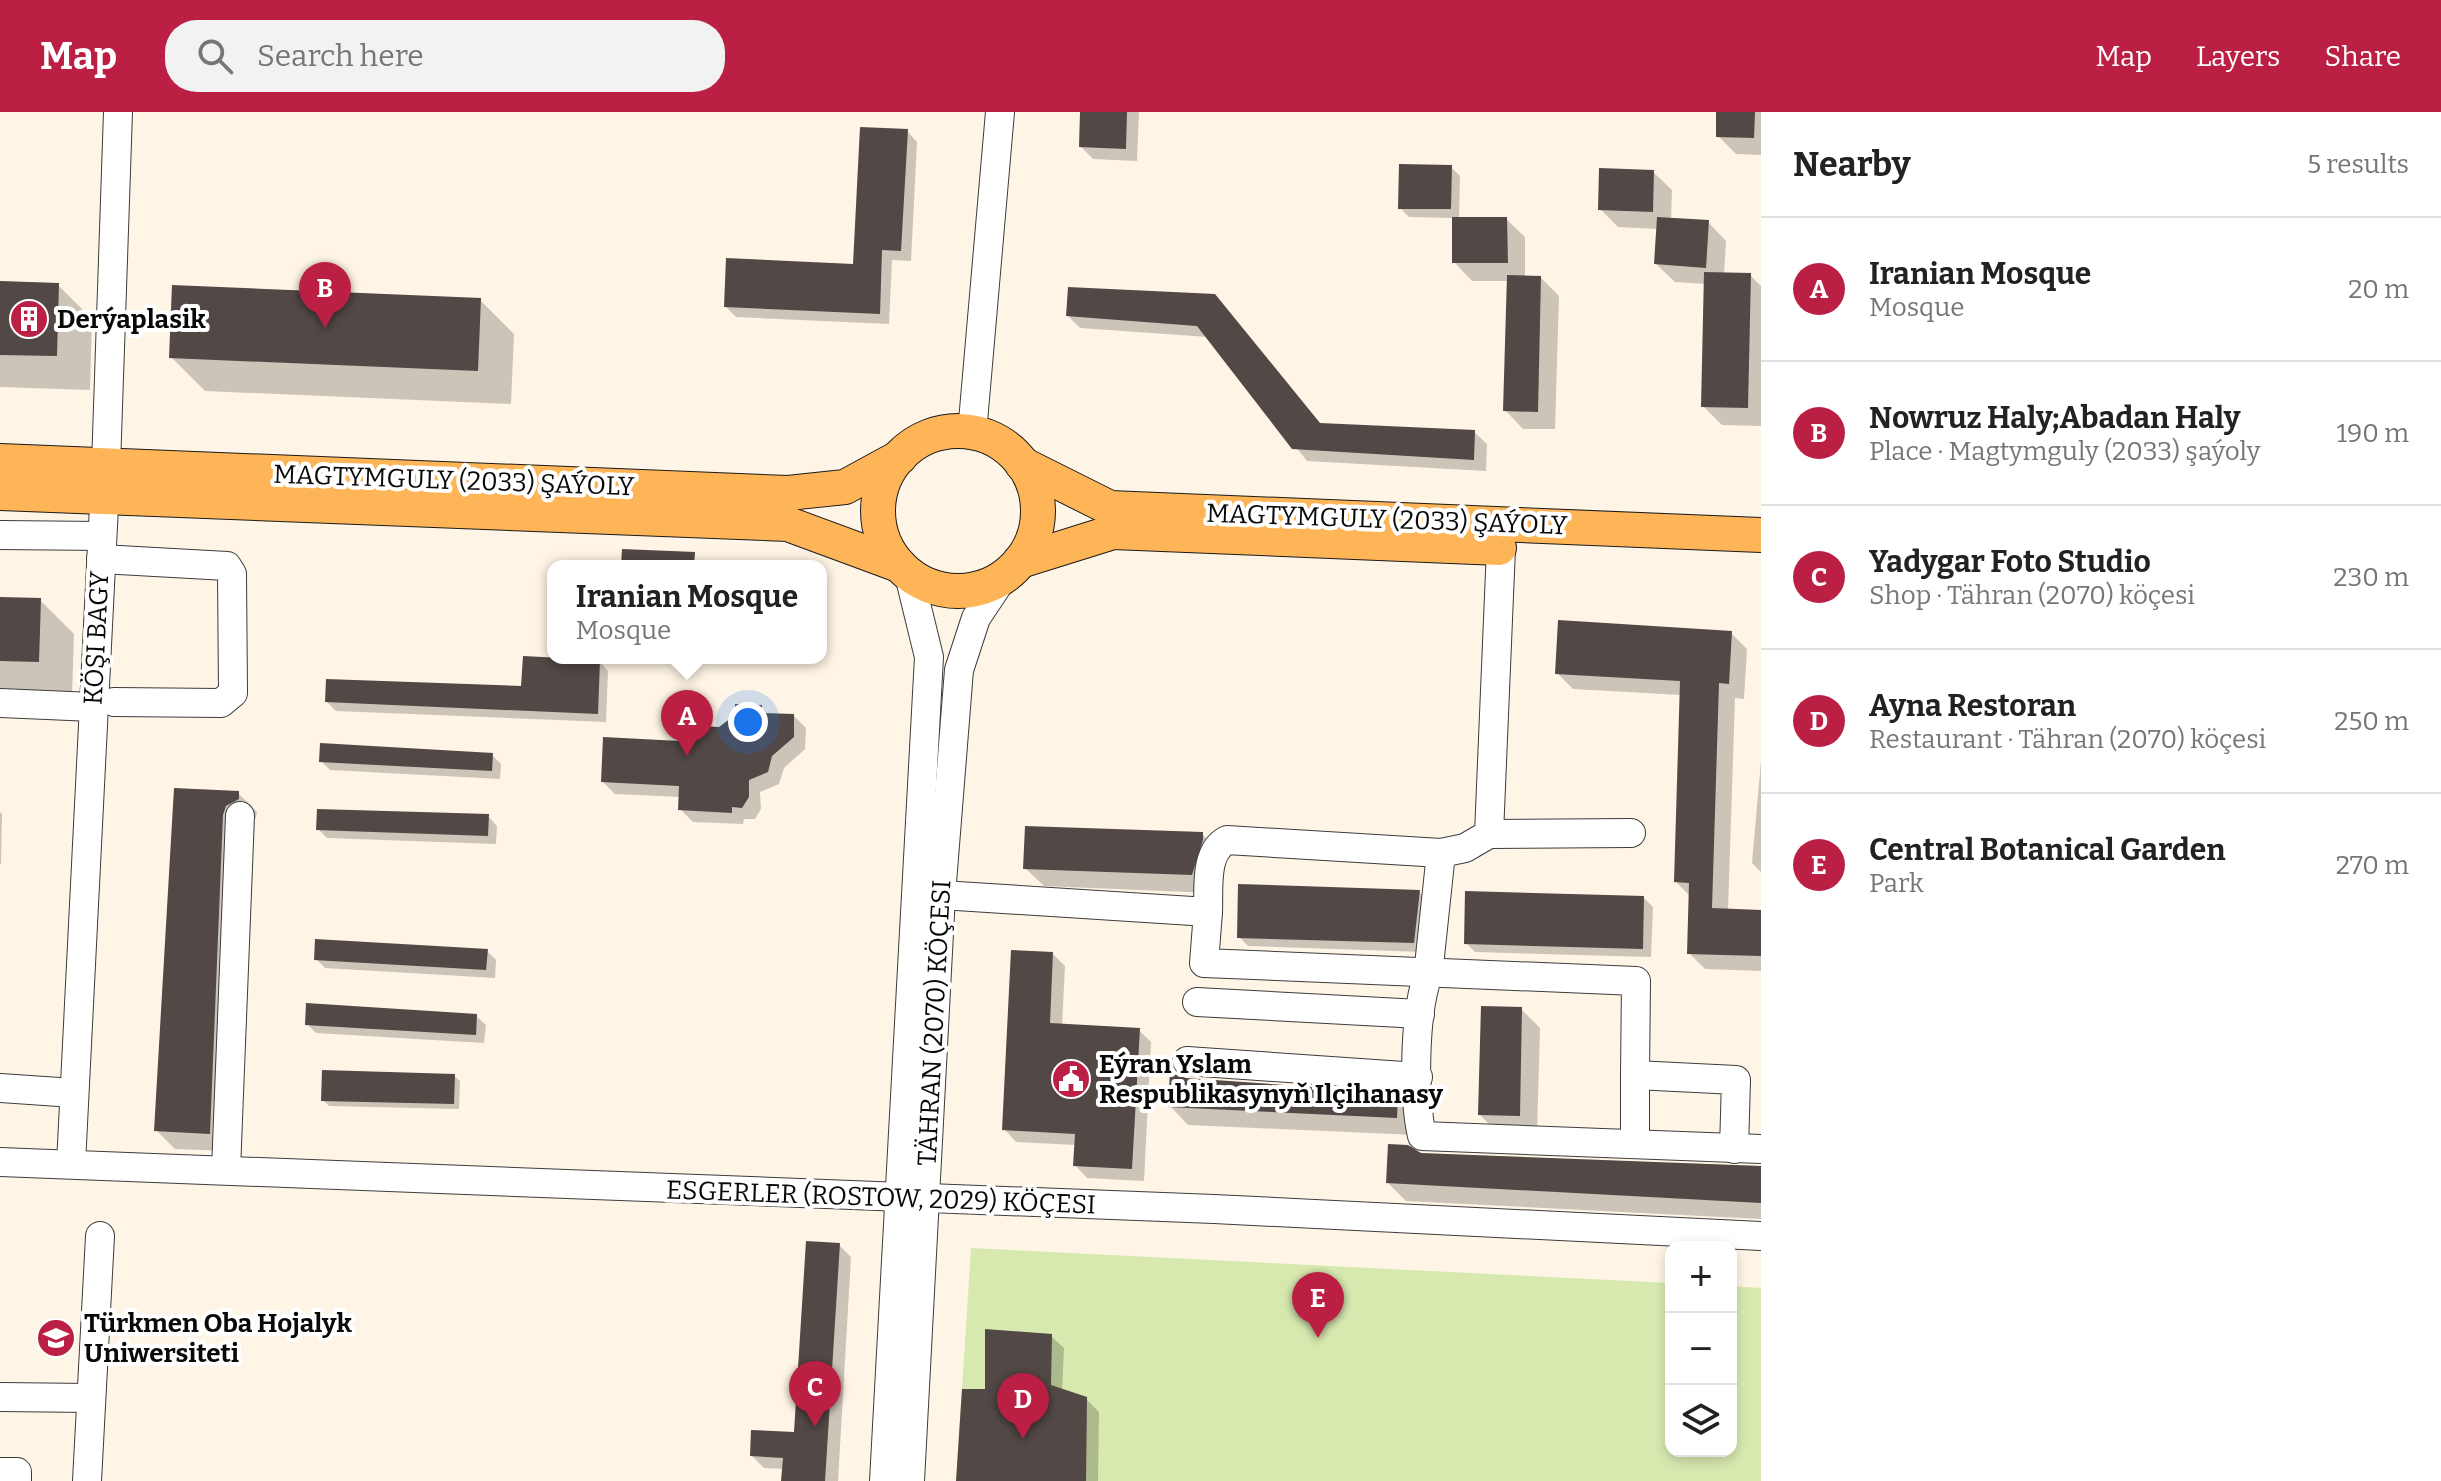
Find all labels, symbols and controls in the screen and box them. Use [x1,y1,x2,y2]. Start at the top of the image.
search box [165,20,725,92]
text: Map [40,33,117,79]
icon: search [193,34,237,78]
text: Search here [257,38,424,74]
text: Map [2095,40,2152,73]
text: Layers [2196,40,2280,73]
text: Share [2324,40,2401,73]
text: Nearby [1793,144,1911,185]
text: 5 results [2307,149,2409,180]
text: Iranian Mosque [1869,256,2091,292]
pin: B [299,262,351,328]
text: A [1810,274,1828,305]
text: 20 m [2348,274,2409,305]
text: Mosque [1869,292,1964,323]
building icon: Derýaplasik [8,298,50,340]
place label: Derýaplasik [57,304,206,335]
text: Nowruz Haly;Abadan Haly [1869,400,2240,436]
text: B [1811,418,1827,449]
text: 190 m [2337,418,2409,449]
text: Place · Magtymguly (2033) şaýoly [1869,436,2260,467]
street label: MAGTYMGULY (2033) ŞAÝOLY [273,459,635,502]
street label: MAGTYMGULY (2033) ŞAÝOLY [1206,498,1568,541]
text: Yadygar Foto Studio [1869,544,2151,580]
popup [547,560,827,664]
text: C [1811,562,1827,593]
text: 230 m [2333,562,2409,593]
street label: KÖŞI BAGY [78,570,115,706]
text: Iranian Mosque [576,579,798,615]
text: Shop · Tähran (2070) köçesi [1869,580,2195,611]
text: Mosque [576,615,671,646]
text: Ayna Restoran [1869,688,2076,724]
pin: A [661,690,713,756]
your location [728,702,768,742]
text: D [1810,706,1828,737]
text: 250 m [2334,706,2409,737]
text: Restaurant · Tähran (2070) köçesi [1869,724,2266,755]
text: Central Botanical Garden [1869,832,2226,868]
text: E [1811,850,1827,881]
text: 270 m [2336,850,2409,881]
text: Park [1869,868,1924,899]
street label: TÄHRAN (2070) KÖÇESI [912,879,957,1167]
place label: Eýran Yslam Respublikasynyň Ilçihanasy [1099,1049,1444,1110]
public building icon: Eýran Yslam Respublikasynyň Ilçihanasy [1050,1058,1092,1100]
street label: ESGERLER (ROSTOW, 2029) KÖÇESI [665,1175,1097,1220]
map controls [1665,1241,1737,1457]
button: + [1665,1241,1737,1313]
pin: E [1292,1272,1344,1338]
place label: Türkmen Oba Hojalyk Uniwersiteti [84,1308,352,1369]
button: − [1665,1313,1737,1385]
school or university icon: Türkmen Oba Hojalyk Uniwersiteti [35,1317,77,1359]
pin: C [789,1361,841,1427]
pin: D [997,1373,1049,1439]
button: layers [1665,1385,1737,1457]

